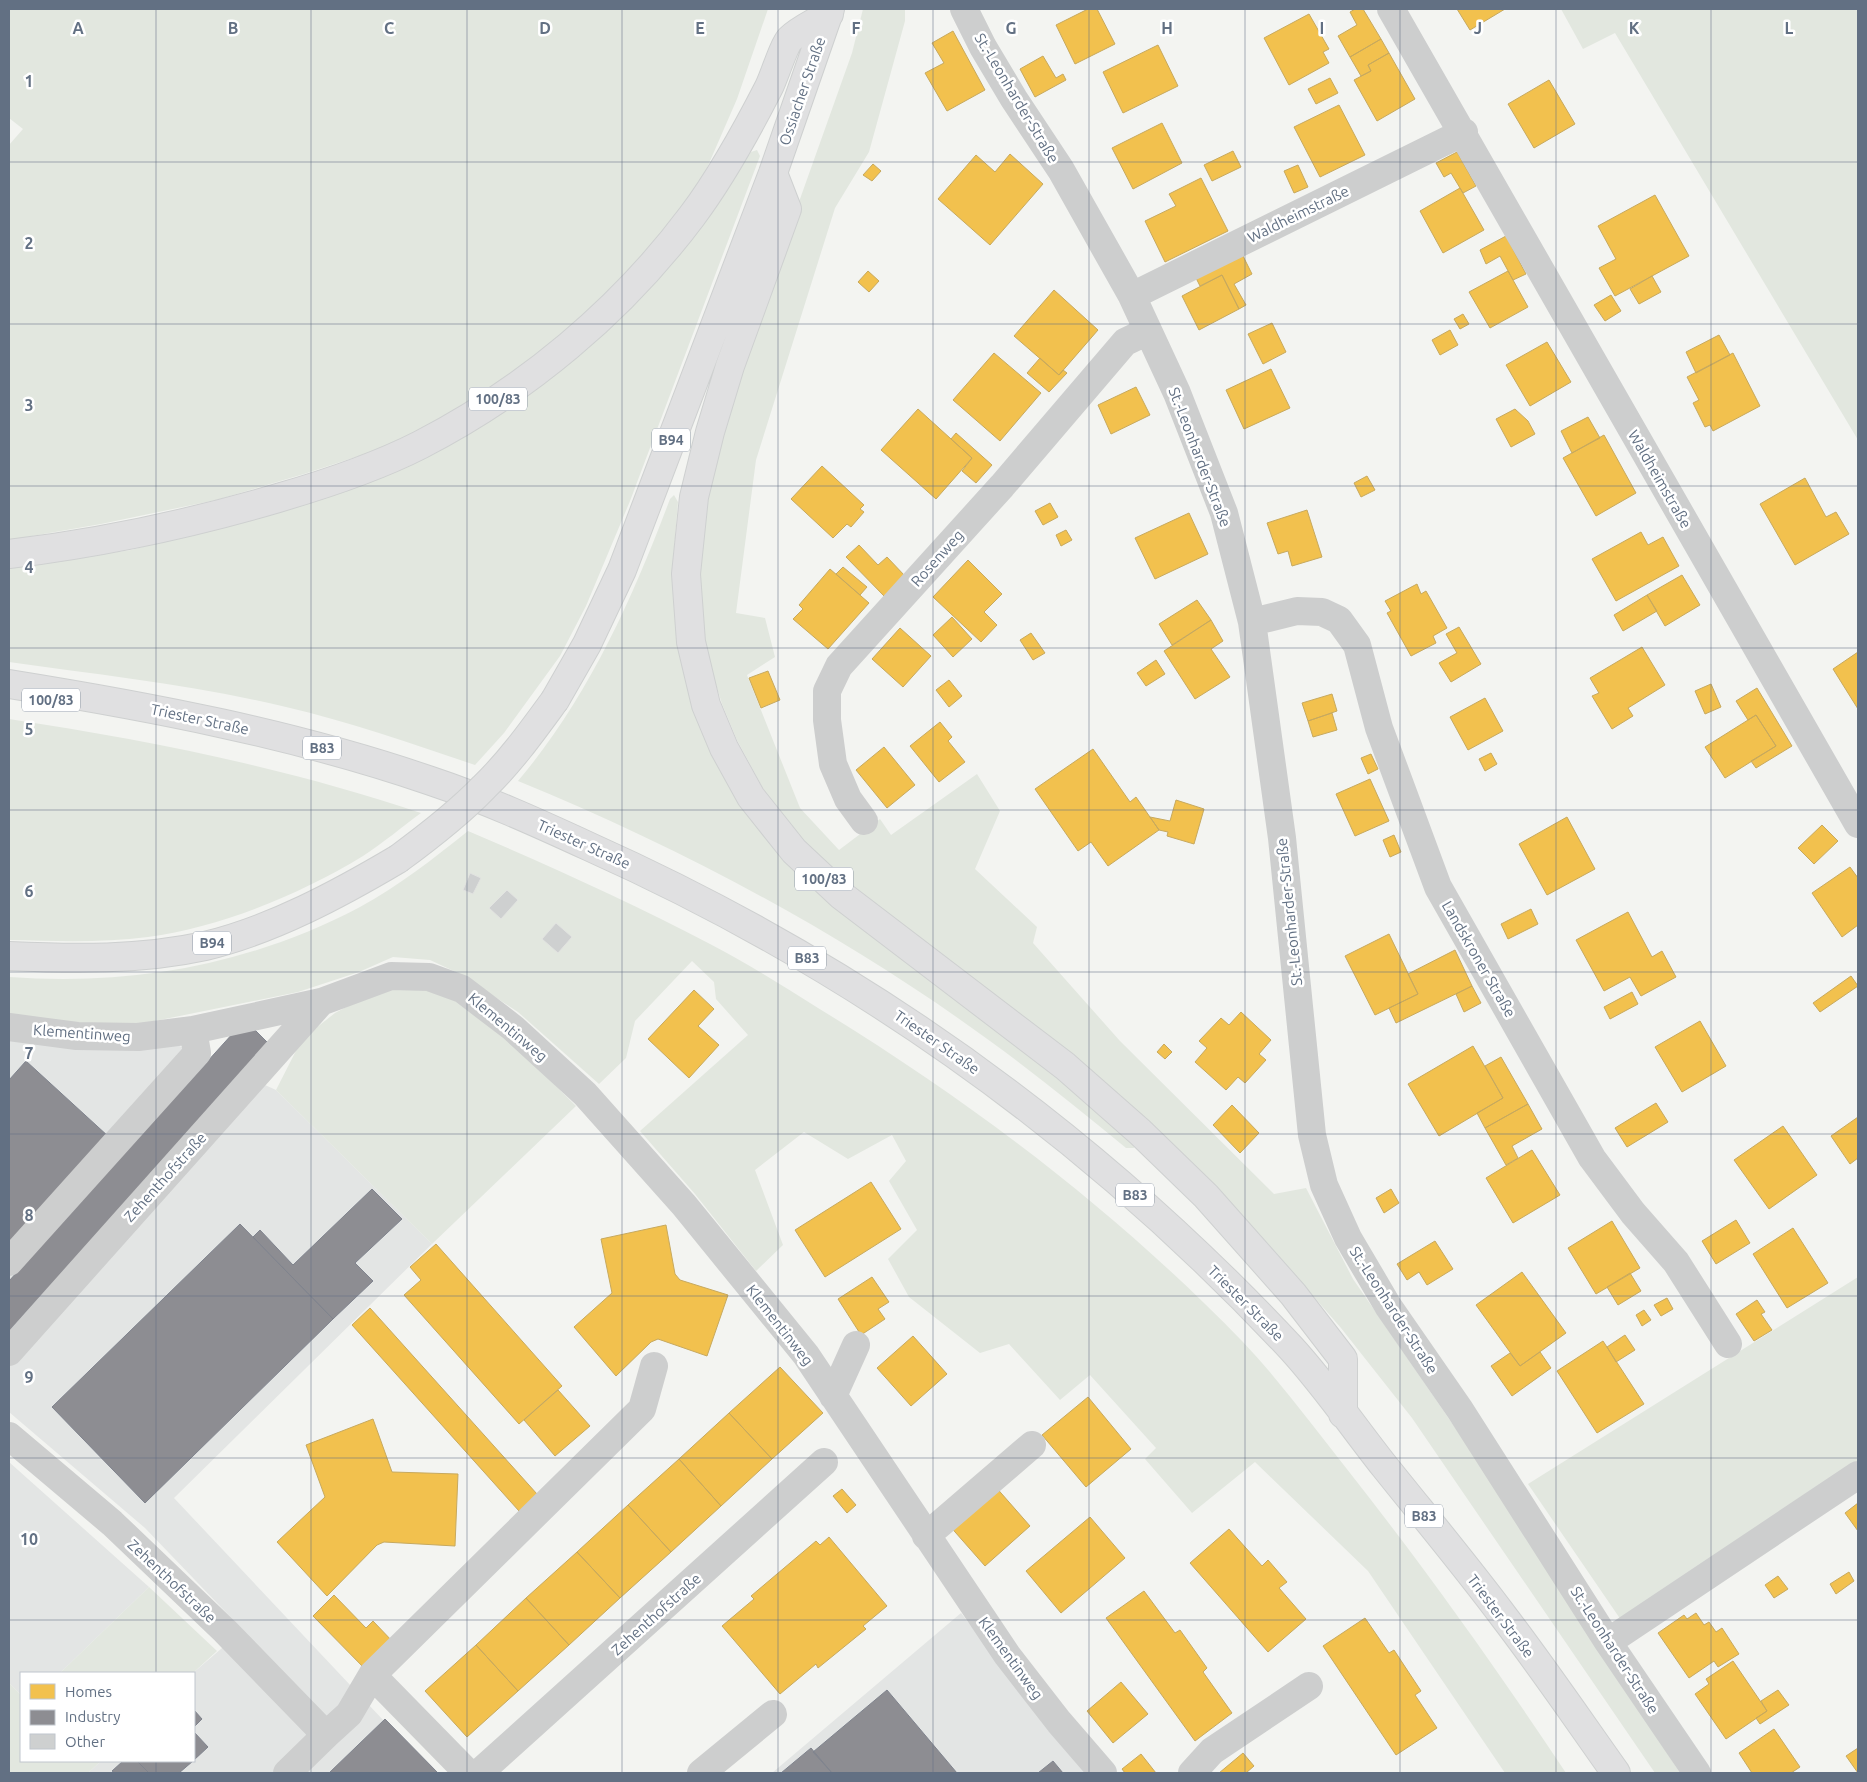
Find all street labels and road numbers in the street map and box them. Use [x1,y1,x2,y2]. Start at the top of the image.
street label: St.-Leonharder-Straße [971,30,1063,166]
street label: Ossiacher Straße [775,35,829,147]
street label: Waldheimstraße [1245,182,1351,246]
street label: St.-Leonharder-Straße [1165,385,1235,529]
road number: 100/83 [469,388,527,410]
street label: Waldheimstraße [1625,427,1695,531]
road number: B94 [652,428,690,452]
street label: Rosenweg [907,526,967,590]
road number: 100/83 [22,688,80,712]
street label: Triester Straße [149,700,251,738]
road number: B83 [303,736,341,760]
street label: Triester Straße [535,816,633,872]
street label: St.-Leonharder-Straße [1273,837,1305,987]
road number: 100/83 [795,868,853,891]
street label: Landskroner Straße [1439,898,1519,1020]
road number: B94 [193,931,231,954]
road number: B83 [788,946,826,970]
street label: Klementinweg [465,989,551,1065]
street label: Triester Straße [891,1006,983,1078]
street label: Klementinweg [33,1021,131,1045]
street label: Zehenthofstraße [120,1129,210,1225]
road number: B83 [1116,1184,1154,1206]
street label: St.-Leonharder-Straße [1346,1243,1442,1377]
street label: Triester Straße [1205,1262,1287,1344]
street label: Klementinweg [743,1281,817,1369]
road number: B83 [1405,1504,1443,1528]
street label: Zehenthofstraße [124,1536,220,1626]
street label: Zehenthofstraße [608,1569,704,1659]
street label: Triester Straße [1464,1571,1538,1661]
street label: St.-Leonharder-Straße [1567,1583,1663,1717]
street label: Klementinweg [975,1613,1047,1703]

